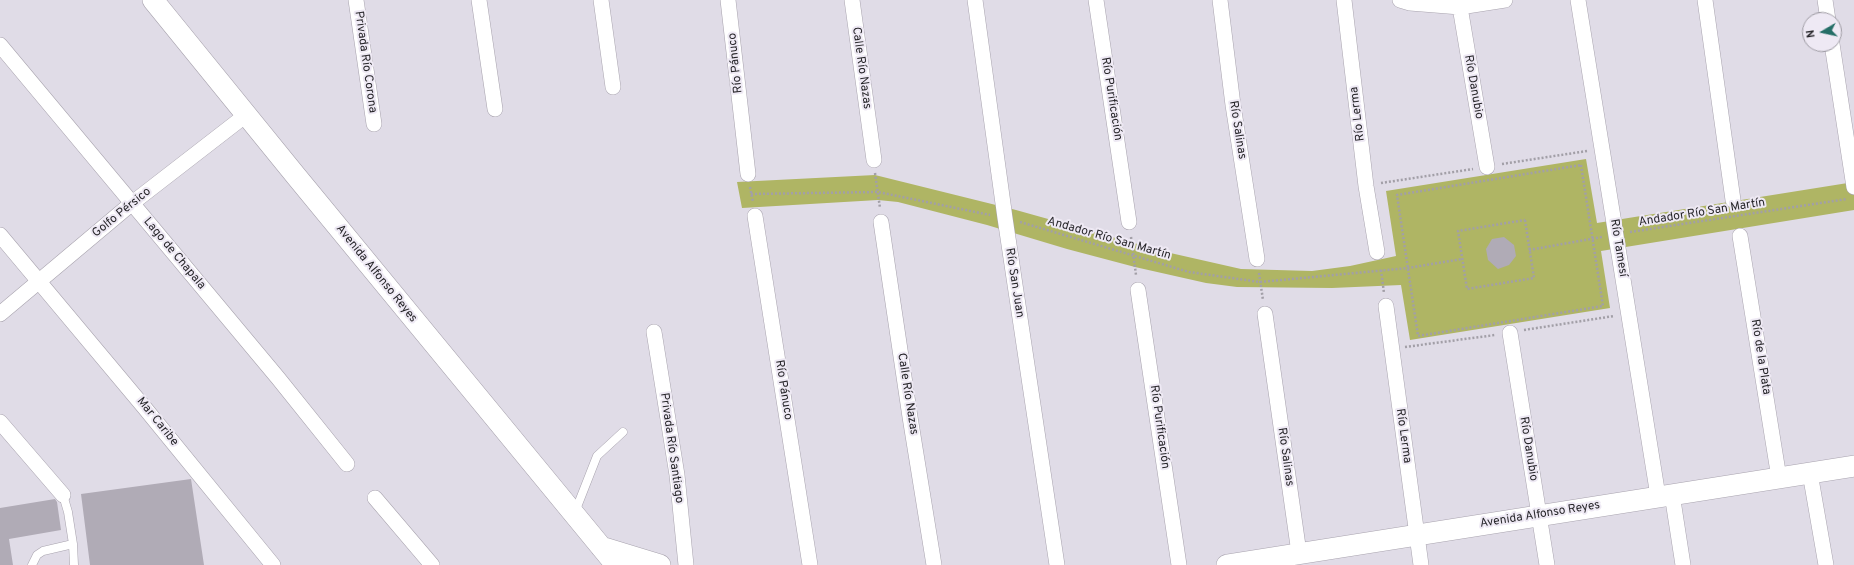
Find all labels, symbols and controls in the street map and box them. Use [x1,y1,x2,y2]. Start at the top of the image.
street label: Privada Río Corona [351,10,379,114]
north arrow [1802,12,1842,52]
street label: Calle Río Nazas [848,26,874,110]
text: N [1804,29,1819,39]
street label: Río Pánuco [726,32,746,94]
street label: Río Danubio [1460,54,1486,120]
street label: Río Purificación [1097,56,1125,142]
street label: Río Lerma [1348,86,1368,142]
street label: Río Salinas [1225,100,1249,160]
street label: Golfo Pérsico [90,185,154,241]
street label: Andador Río San Martín [1638,196,1766,230]
street label: Andador Río San Martín [1046,214,1172,264]
street label: Lago de Chapala [140,215,208,293]
street label: Río Tamesí [1606,218,1630,278]
street label: Avenida Alfonso Reyes [332,222,420,326]
street label: Río San Juan [1001,247,1027,319]
street label: Río de la Plata [1747,318,1773,396]
street label: Calle Río Nazas [893,352,921,436]
street label: Río Pánuco [771,359,795,421]
street label: Río Purificación [1146,384,1172,470]
street label: Privada Río Santiago [656,392,686,504]
street label: Mar Caribe [133,395,181,449]
street label: Río Lerma [1392,408,1414,464]
street label: Río Danubio [1516,416,1540,482]
street label: Río Salinas [1274,427,1296,487]
street label: Avenida Alfonso Reyes [1479,498,1601,532]

